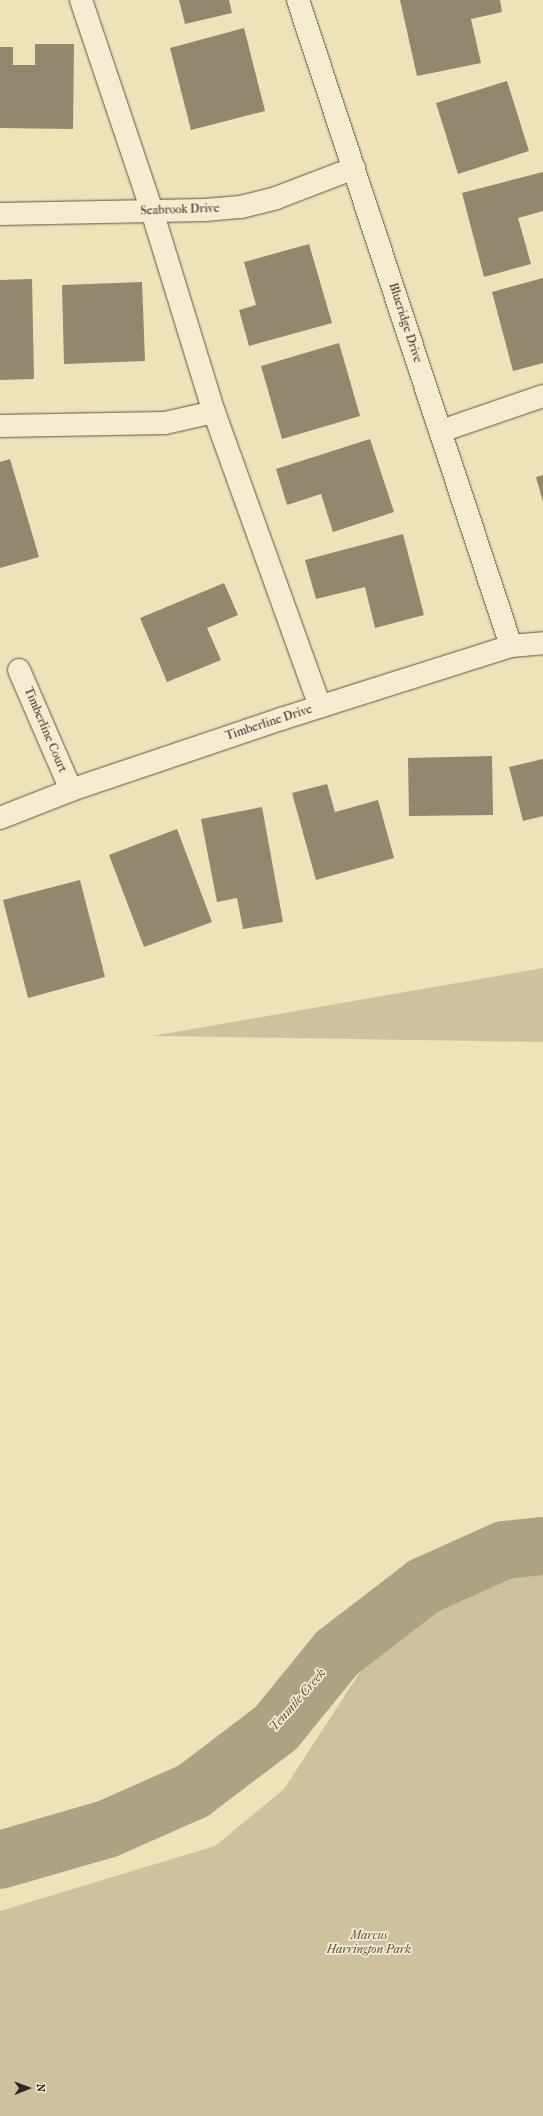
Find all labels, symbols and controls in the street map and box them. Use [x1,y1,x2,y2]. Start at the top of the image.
street label: Seabrook Drive [140,201,220,219]
street label: Blueridge Drive [385,281,425,365]
street label: Timberline Court [21,685,69,775]
street label: Timberline Drive [224,702,314,744]
water label: Tenmile Creek [267,1665,329,1735]
park label: Marcus Harrington Park [327,1929,411,1957]
north arrow [8,2068,48,2108]
text: N [34,2083,47,2092]

